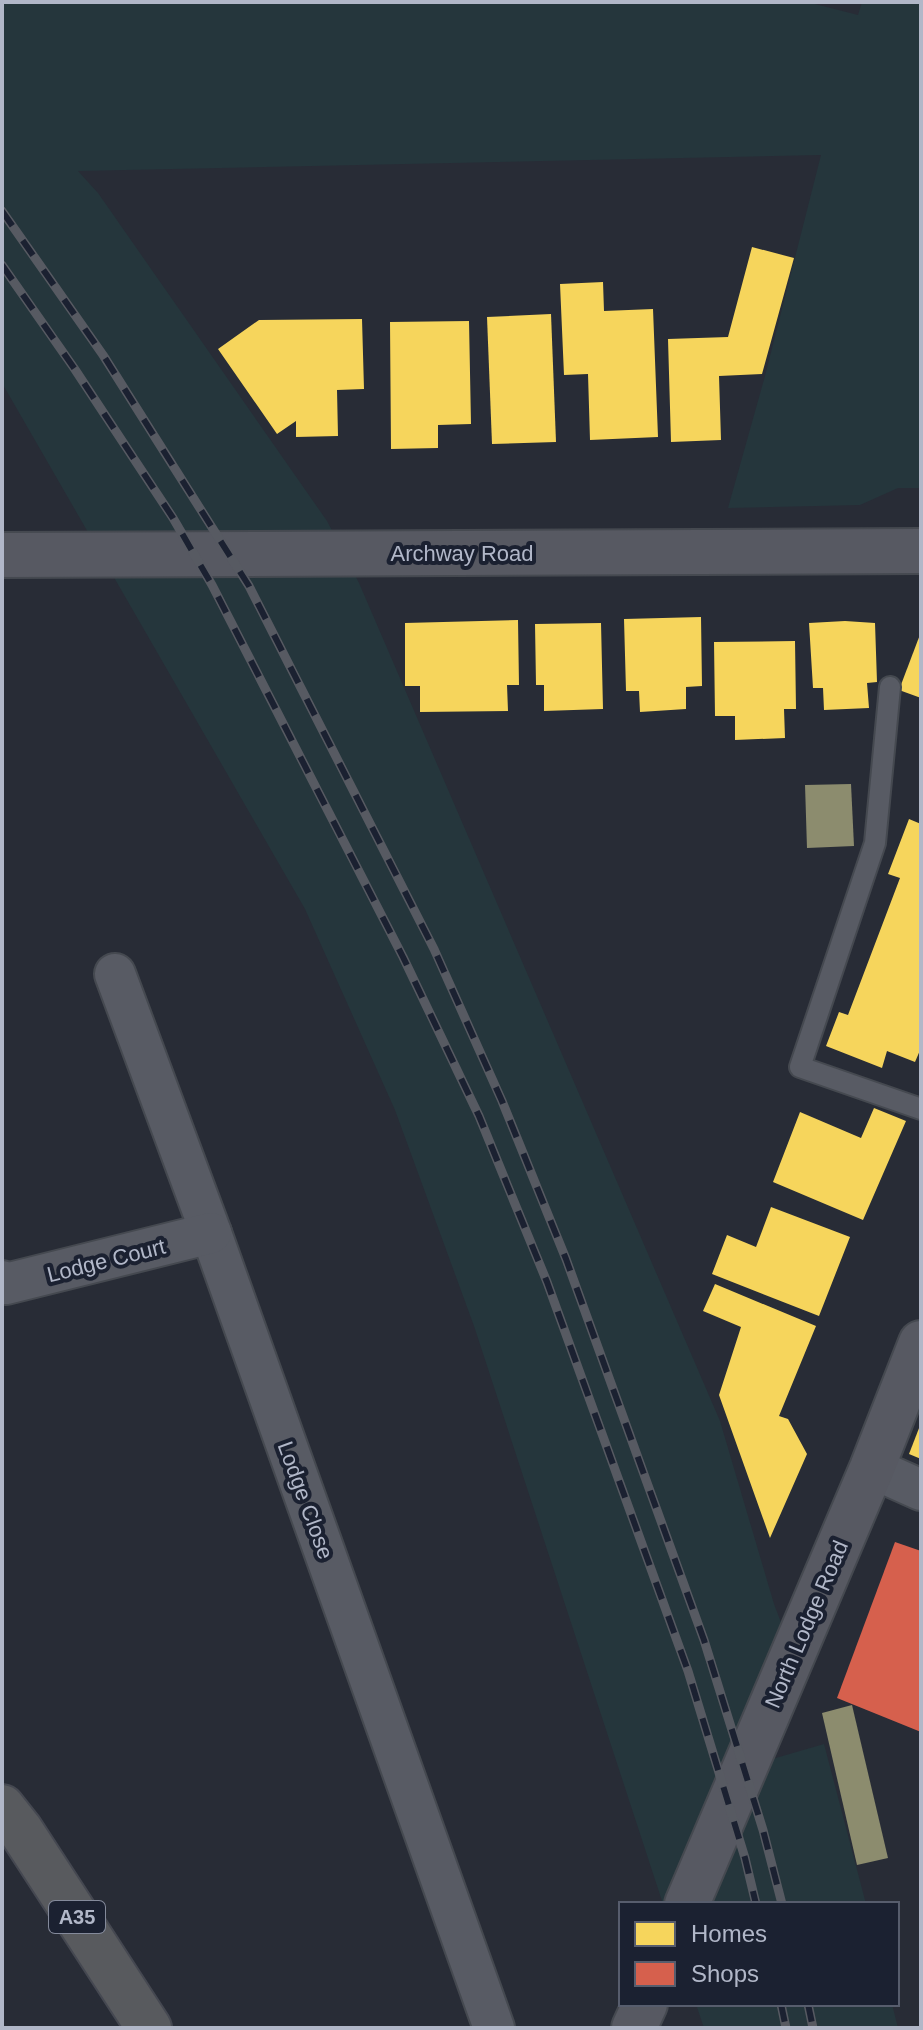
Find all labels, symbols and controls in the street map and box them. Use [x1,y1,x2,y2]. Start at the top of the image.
street label: Archway Road [390,541,534,566]
street label: Lodge Court [44,1234,168,1287]
street label: Lodge Close [273,1438,338,1562]
street label: North Lodge Road [760,1537,853,1712]
road number: A35 [49,1901,105,1933]
legend [619,1902,899,2006]
text: Homes [691,1920,767,1947]
text: Shops [691,1960,759,1987]

